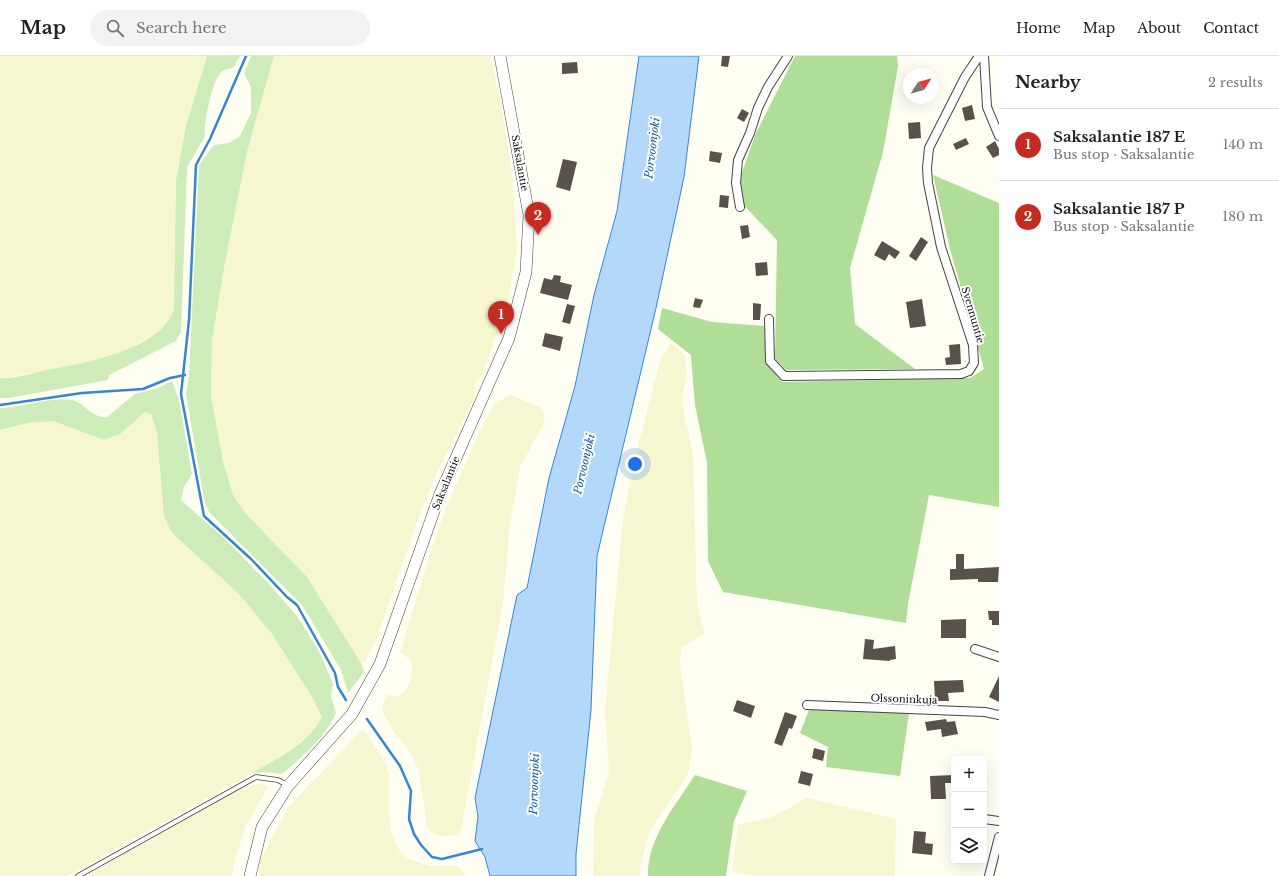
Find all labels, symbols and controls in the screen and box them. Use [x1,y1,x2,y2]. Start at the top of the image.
search box [90,10,370,46]
text: Map [20,16,66,39]
icon: search [104,17,126,39]
text: Search here [136,18,227,37]
text: Home [1016,19,1061,37]
text: Map [1083,19,1115,37]
text: About [1137,19,1181,37]
text: Contact [1203,19,1259,37]
north arrow [903,68,939,104]
text: Nearby [1015,72,1081,93]
text: 2 results [1208,74,1263,91]
water label: Porvoonjoki [641,117,663,180]
text: Saksalantie 187 E [1053,127,1185,146]
street label: Saksalantie [509,134,531,192]
text: 1 [1025,136,1031,153]
text: 140 m [1223,136,1263,153]
text: Bus stop · Saksalantie [1053,146,1194,163]
text: Saksalantie 187 P [1053,199,1184,218]
pin: 2 [525,202,551,235]
text: 2 [1024,208,1032,225]
text: 180 m [1222,208,1263,225]
text: Bus stop · Saksalantie [1053,218,1194,235]
street label: Svennuntie [959,285,987,345]
pin: 1 [488,301,514,334]
water label: Porvoonjoki [570,432,598,496]
street label: Saksalantie [429,454,463,512]
your location [625,454,645,474]
street label: Olssoninkuja [870,691,938,707]
water label: Porvoonjoki [526,753,542,816]
map controls [951,756,987,864]
button: + [951,756,987,792]
button: − [951,792,987,828]
button: layers [951,828,987,864]

